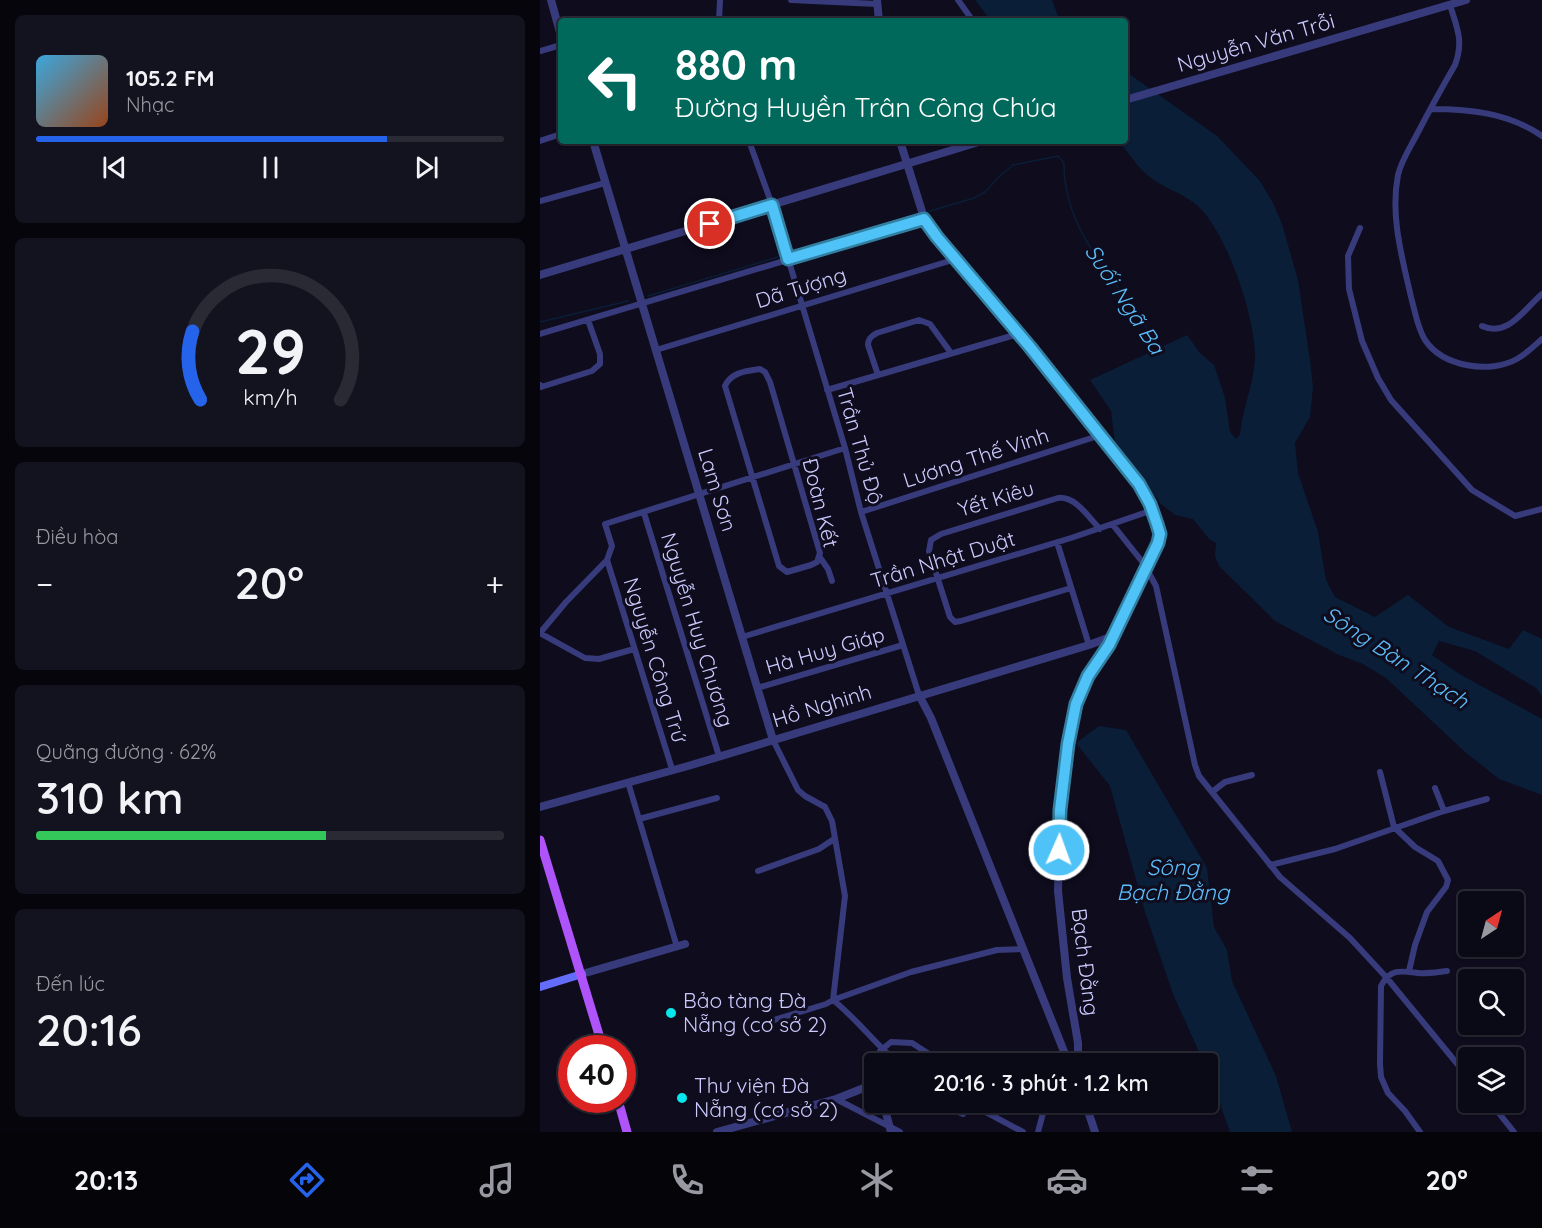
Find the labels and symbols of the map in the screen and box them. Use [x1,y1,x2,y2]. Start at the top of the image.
street label: Nguyễn Văn Trỗi [1174,7,1338,77]
pin [684,198,735,249]
water label: Suối Ngã Ba [1079,239,1172,361]
street label: Dã Tượng [752,261,849,313]
street label: Trần Thủ Độ [832,384,890,507]
street label: Lương Thế Vinh [900,421,1052,493]
street label: Lam Sơn [693,445,743,534]
street label: Đoàn Kết [797,455,845,550]
street label: Yết Kiêu [955,474,1037,522]
street label: Trần Nhật Duật [867,525,1018,593]
street label: Nguyễn Huy Chương [656,529,740,730]
street label: Nguyễn Công Trứ [619,574,694,746]
water label: Sông Bàn Thạch [1318,600,1474,715]
street label: Hà Huy Giáp [762,621,887,679]
street label: Hồ Nghinh [769,678,874,732]
position arrow [1027,818,1091,882]
water label: Sông Bạch Đằng [1116,853,1231,906]
north arrow [1458,891,1524,957]
street label: Bạch Đằng [1067,907,1105,1017]
place label: Bảo tàng Đà Nẵng (cơ sở 2) [683,987,827,1037]
marker: Bảo tàng Đà Nẵng (cơ sở 2) [664,1006,678,1020]
speed limit sign: 40 [558,1035,636,1113]
place label: Thư viện Đà Nẵng (cơ sở 2) [694,1072,838,1122]
marker: Thư viện Đà Nẵng (cơ sở 2) [675,1091,689,1105]

